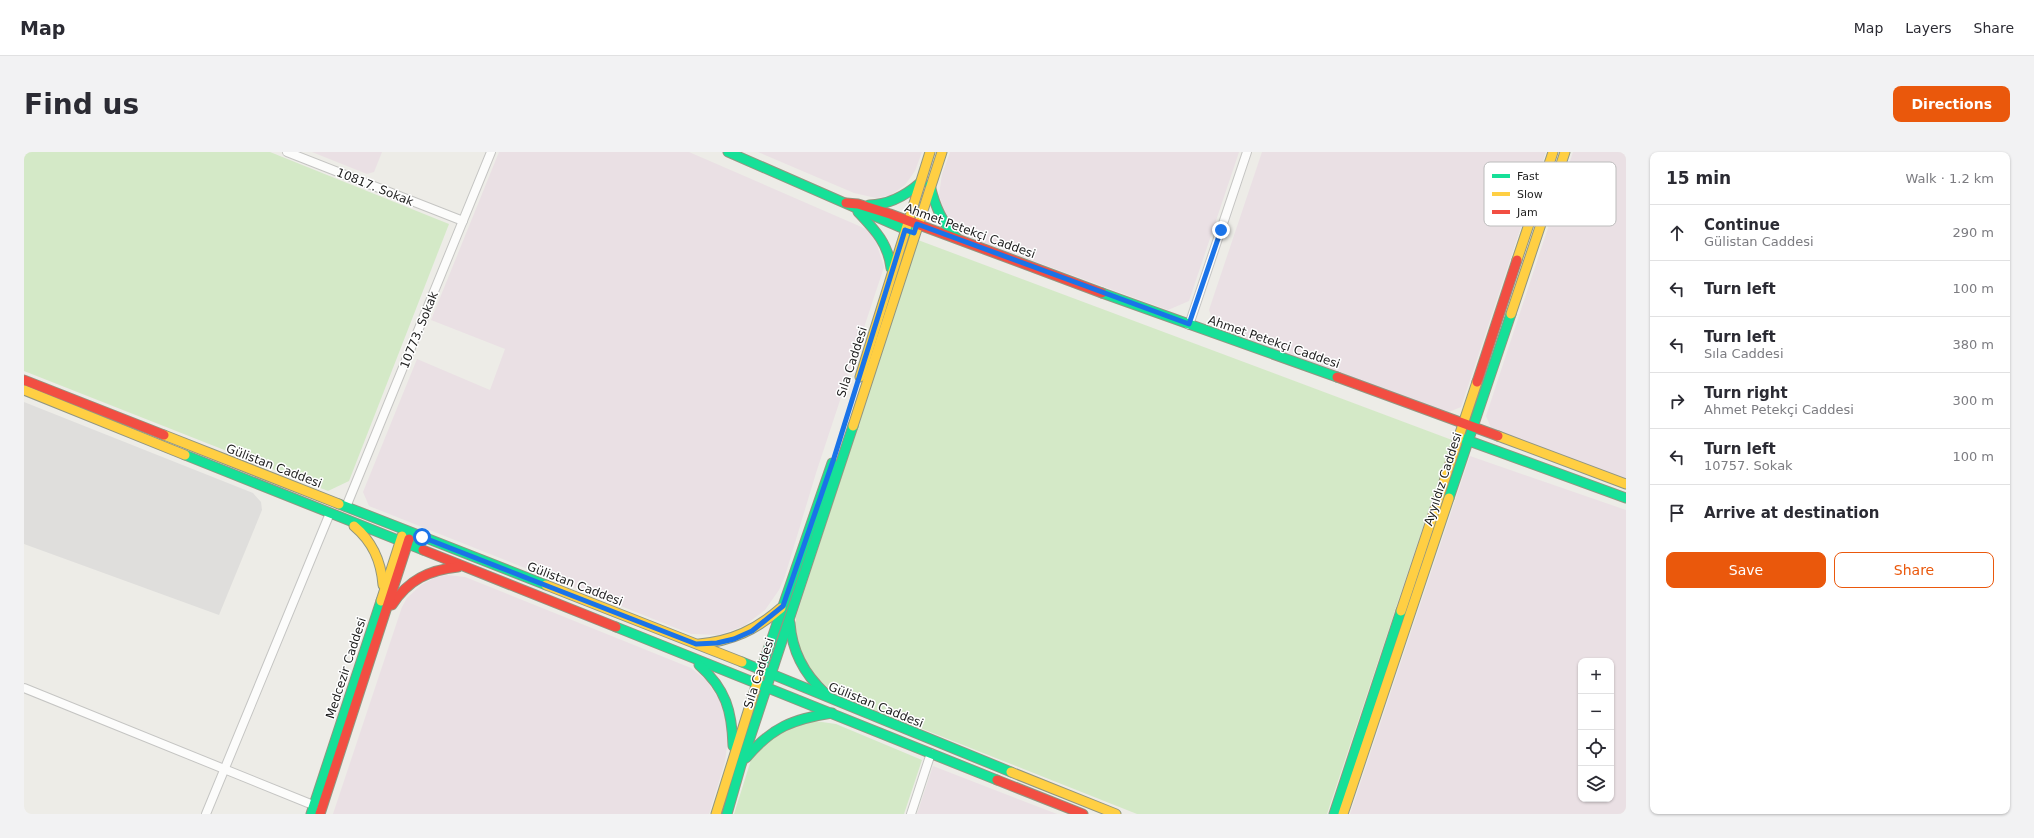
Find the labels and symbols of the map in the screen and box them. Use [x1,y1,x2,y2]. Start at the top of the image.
legend [1484,162,1616,226]
street label: 10817. Sokak [334,165,416,209]
text: Fast [1517,170,1540,183]
text: Slow [1517,188,1543,201]
street label: Ahmet Petekçi Caddesi [903,201,1037,261]
text: Jam [1516,206,1538,219]
route end [1212,221,1230,239]
street label: 10773. Sokak [397,289,441,371]
street label: Ahmet Petekçi Caddesi [1206,313,1342,371]
street label: Sıla Caddesi [834,325,870,399]
street label: Ayyıldız Caddesi [1421,431,1465,527]
street label: Gülistan Caddesi [224,441,324,491]
route start [413,528,431,546]
street label: Gülistan Caddesi [525,559,625,609]
street label: Medcezir Caddesi [323,616,369,720]
street label: Sıla Caddesi [741,636,777,710]
street label: Gülistan Caddesi [826,680,926,730]

